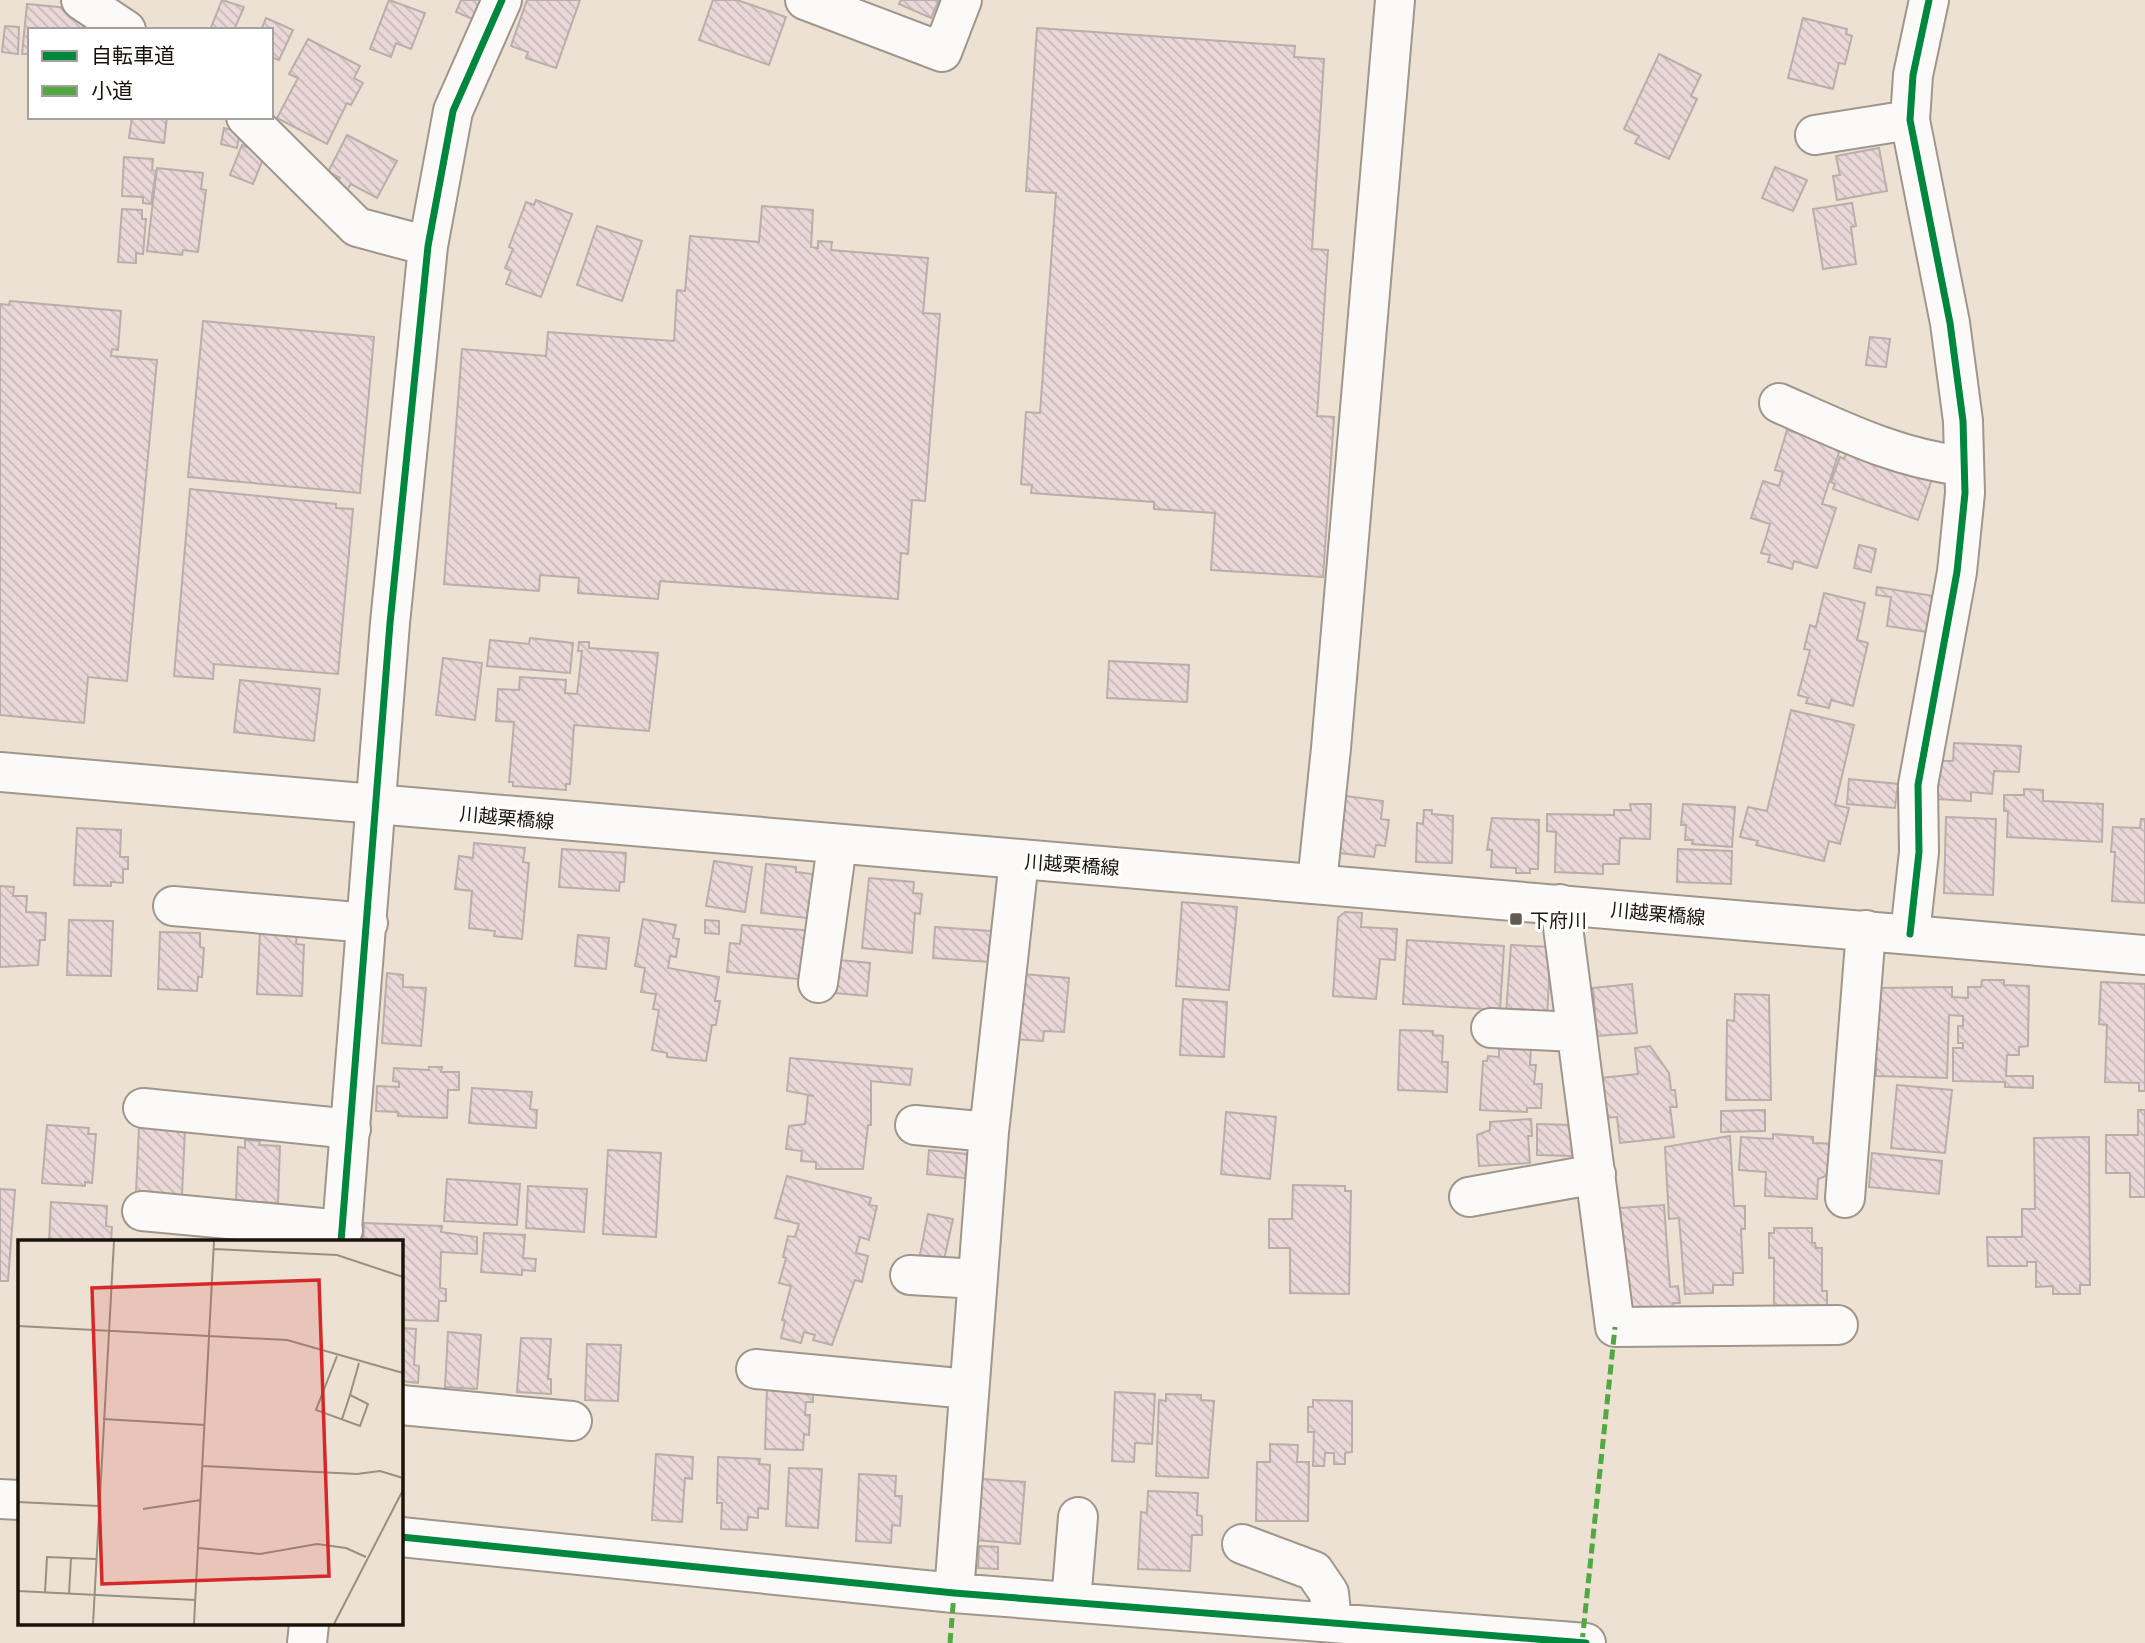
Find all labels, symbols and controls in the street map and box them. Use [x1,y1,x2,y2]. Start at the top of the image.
legend [28,28,273,119]
text: 自転車道 [91,42,175,68]
text: 小道 [91,77,133,103]
street label: 川越栗橋線 [459,801,555,833]
street label: 川越栗橋線 [1024,849,1120,879]
street label: 川越栗橋線 [1610,897,1706,929]
place label: 下府川 [1530,908,1587,931]
marker: 下府川 [1508,911,1524,927]
inset map [18,1240,402,1626]

